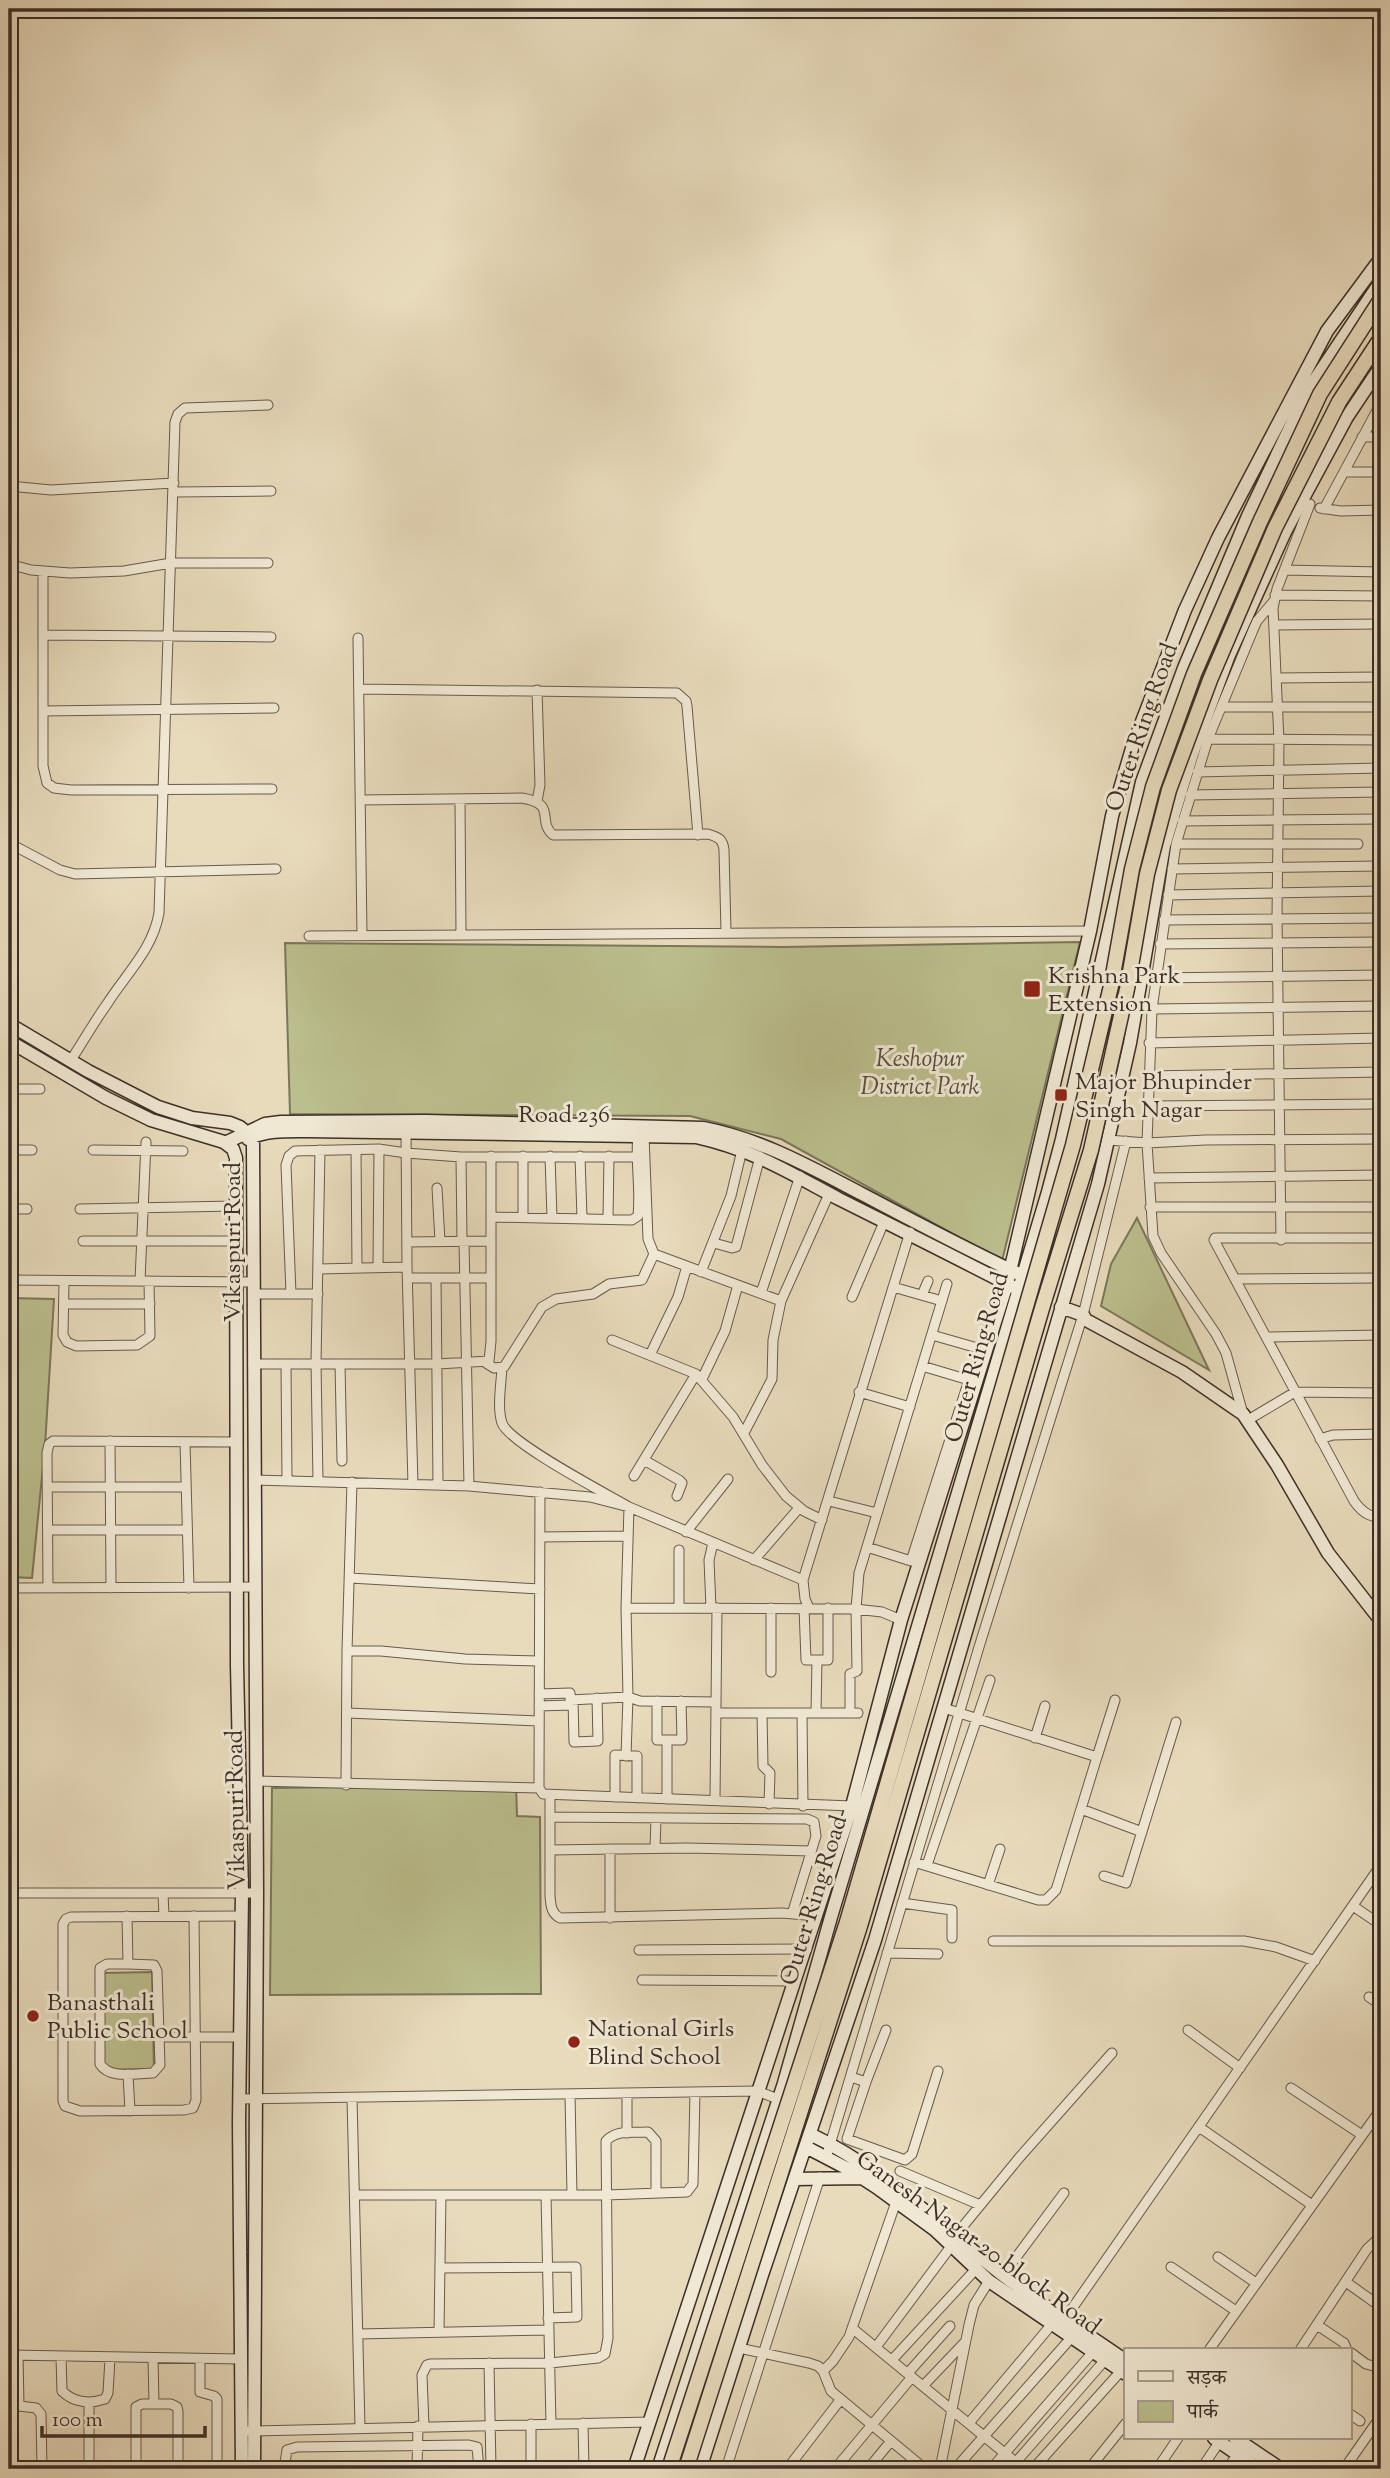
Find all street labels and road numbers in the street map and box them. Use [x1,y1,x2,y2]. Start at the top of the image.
street label: Outer Ring Road [1098,638,1188,817]
street label: Road 236 [518,1099,610,1133]
street label: Vikaspuri Road [217,1161,251,1322]
street label: Outer Ring Road [937,1268,1019,1447]
street label: Vikaspuri Road [219,1729,255,1890]
street label: Outer Ring Road [773,1811,857,1990]
street label: Ganesh Nagar 20 block Road [848,2143,1108,2344]

